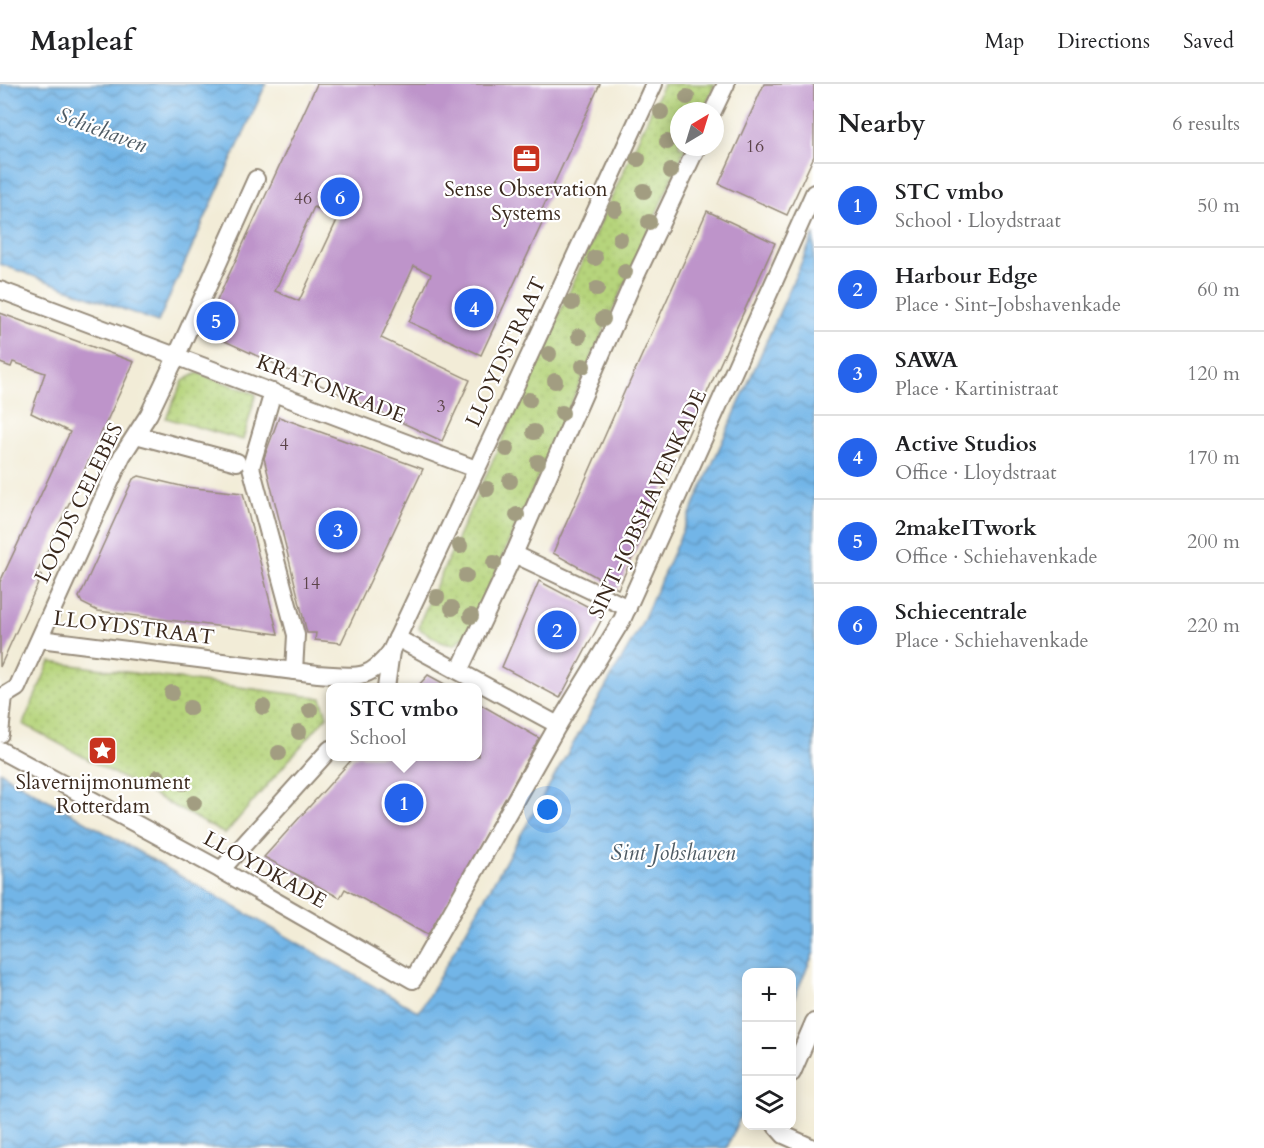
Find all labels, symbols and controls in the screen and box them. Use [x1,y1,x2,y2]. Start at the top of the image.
text: Mapleaf [30,22,133,60]
text: Map [984,27,1024,56]
text: Directions [1057,27,1150,56]
text: Saved [1183,27,1234,56]
water label: Schiehaven [53,100,151,160]
north arrow [670,102,724,156]
text: Nearby [838,106,926,141]
text: 6 results [1172,110,1240,137]
house number: 16 [746,134,764,159]
office icon: Sense Observation Systems [510,142,542,174]
pin: 6 [320,174,360,220]
place label: Sense Observation Systems [444,175,608,228]
text: STC vmbo [895,177,1004,207]
house number: 46 [294,186,312,211]
text: 1 [852,192,863,219]
text: 50 m [1197,192,1240,219]
text: School · Lloydstraat [895,207,1061,234]
text: Harbour Edge [895,261,1038,291]
street label: LLOYDSTRAAT [459,272,553,432]
text: 2 [852,276,863,303]
text: 60 m [1197,276,1240,303]
pin: 4 [454,286,494,330]
text: Place · Sint-Jobshavenkade [895,291,1121,318]
pin: 5 [196,298,236,344]
text: SAWA [895,345,958,375]
street label: KRATONKADE [252,347,410,431]
text: 3 [852,360,863,387]
text: 120 m [1187,360,1240,387]
text: Place · Kartinistraat [895,375,1058,402]
street label: SINT-JOBSHAVENKADE [582,385,714,623]
house number: 3 [436,394,446,419]
street label: LOODS CELEBES [28,418,130,588]
text: Active Studios [895,429,1037,459]
house number: 4 [279,432,289,457]
text: 4 [852,444,863,471]
text: 170 m [1187,444,1240,471]
text: Office · Lloydstraat [895,459,1057,486]
pin: 3 [318,508,358,552]
text: 2makeITwork [895,513,1037,543]
text: 5 [852,528,863,555]
text: 200 m [1187,528,1240,555]
text: Office · Schiehavenkade [895,543,1098,570]
house number: 14 [302,571,320,596]
text: Schiecentrale [895,597,1027,627]
street label: LLOYDSTRAAT [52,604,216,652]
pin: 2 [538,608,576,652]
text: 6 [852,612,863,639]
text: 220 m [1187,612,1240,639]
text: Place · Schiehavenkade [895,627,1089,654]
popup [326,683,482,761]
text: STC vmbo [350,694,458,724]
text: School [350,724,407,751]
place icon: Slavernijmonument Rotterdam [87,735,119,767]
place label: Slavernijmonument Rotterdam [16,768,191,821]
pin: 1 [384,780,424,826]
your location [533,795,562,824]
street label: LLOYDKADE [198,824,332,916]
water label: Sint Jobshaven [610,838,736,868]
map controls [742,968,796,1130]
button: + [742,968,796,1022]
button: − [742,1022,796,1076]
button: layers [742,1076,796,1130]

